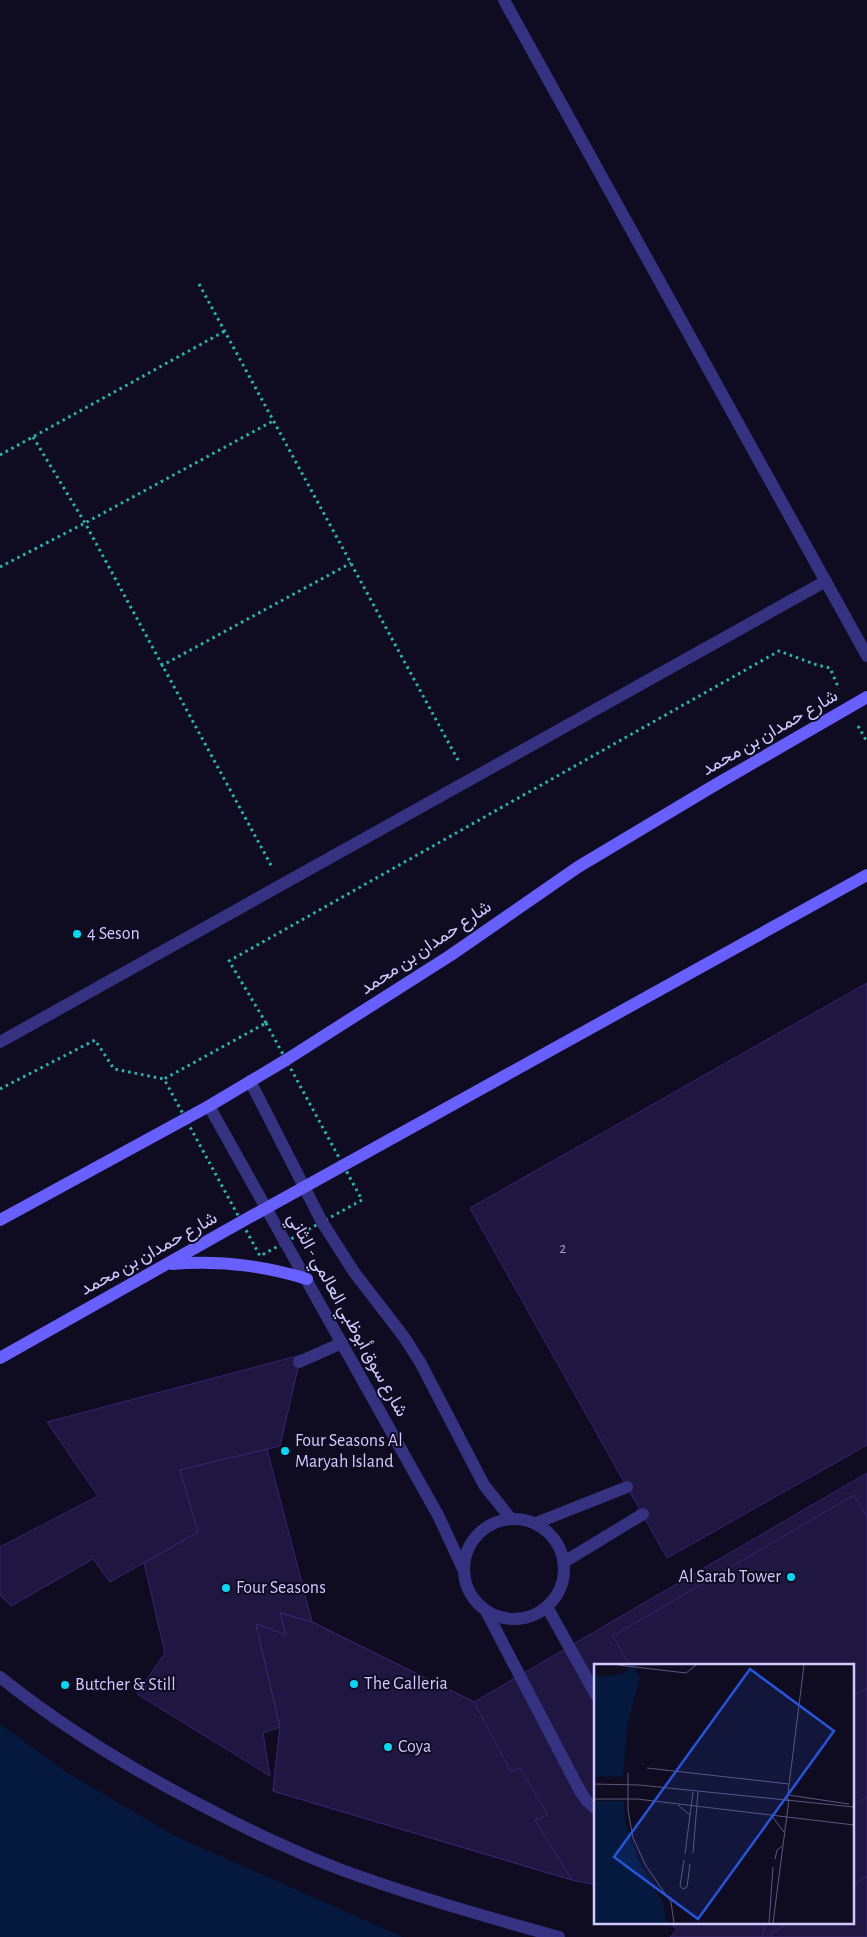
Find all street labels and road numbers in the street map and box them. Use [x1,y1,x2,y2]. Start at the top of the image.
street label: شارع حمدان بن محمد [699,687,842,781]
street label: شارع حمدان بن محمد [357,898,496,1000]
street label: شارع حمدان بن محمد [78,1209,221,1301]
street label: شارع سوق أبوظبي العالمي - الثاني [279,1209,412,1422]

